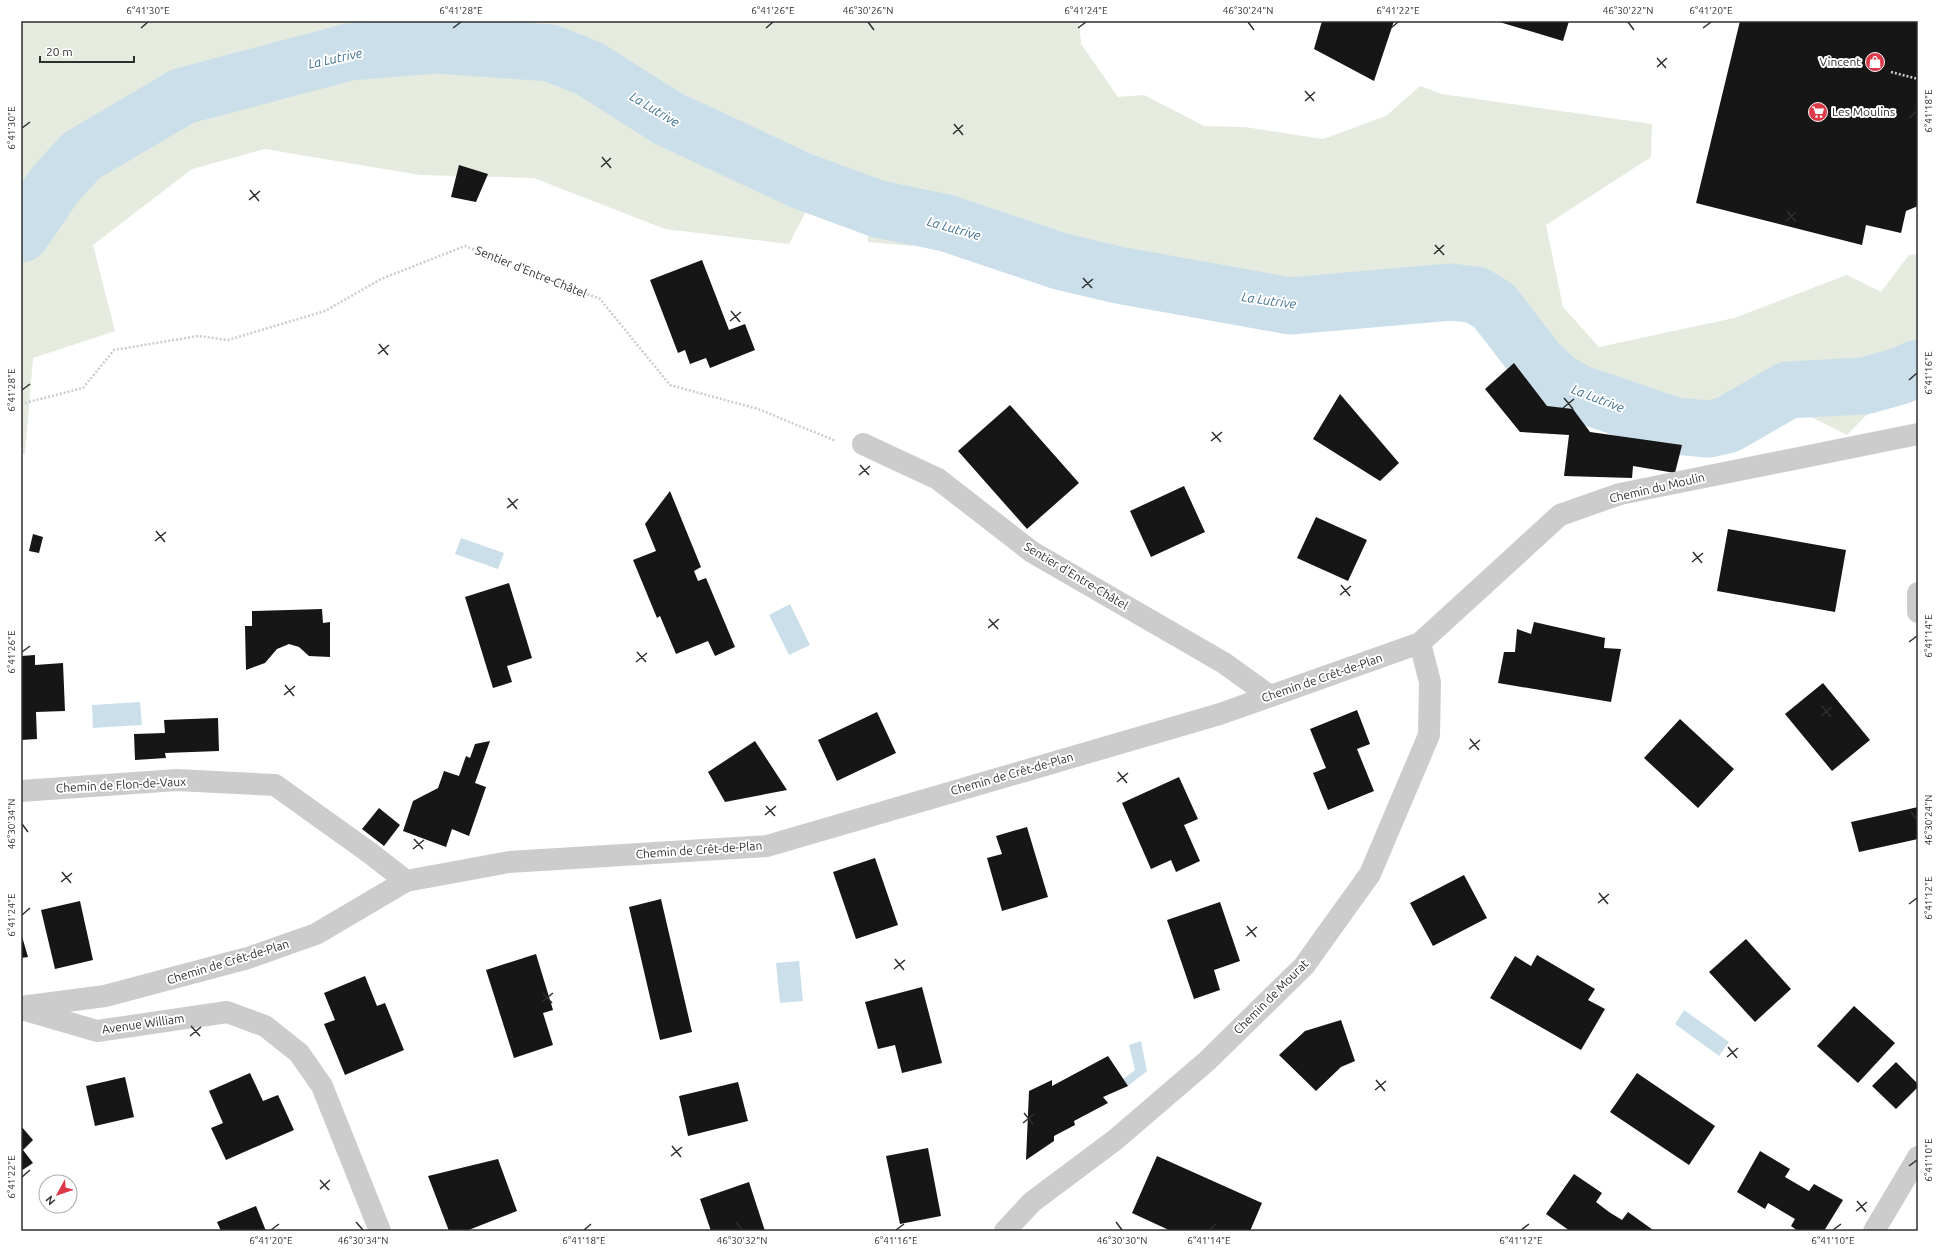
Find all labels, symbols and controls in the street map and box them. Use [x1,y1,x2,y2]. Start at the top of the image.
text: 6°41'30"E [126,5,170,16]
text: 6°41'28"E [439,5,483,16]
text: 6°41'26"E [751,5,795,16]
text: 46°30'26"N [843,5,893,16]
text: 6°41'24"E [1064,5,1108,16]
text: 46°30'24"N [1223,5,1273,16]
text: 6°41'22"E [1376,5,1420,16]
text: 46°30'22"N [1603,5,1653,16]
text: 6°41'20"E [1689,5,1733,16]
scale bar [40,38,134,64]
text: 20 m [46,45,73,58]
water label: La Lutrive [307,45,364,71]
shop icon: Vincent [1864,51,1886,73]
place label: Vincent [1819,55,1861,68]
water label: La Lutrive [628,89,683,129]
text: 6°41'18"E [1923,89,1934,133]
supermarket icon: Les Moulins [1807,101,1829,123]
place label: Les Moulins [1832,105,1895,118]
text: 6°41'30"E [6,106,17,150]
water label: La Lutrive [926,214,983,242]
street label: Sentier d'Entre-Châtel [474,243,589,300]
water label: La Lutrive [1241,289,1298,311]
text: 6°41'16"E [1923,351,1934,395]
text: 6°41'28"E [6,368,17,412]
water label: La Lutrive [1570,382,1627,415]
street label: Chemin du Moulin [1608,470,1706,505]
street label: Sentier d'Entre-Châtel [1022,539,1131,612]
text: 6°41'14"E [1923,614,1934,658]
text: 6°41'26"E [6,630,17,674]
street label: Chemin de Crêt-de-Plan [1260,651,1384,704]
street label: Chemin de Crêt-de-Plan [949,750,1075,797]
street label: Chemin de Flon-de-Vaux [55,775,186,794]
text: 46°30'24"N [1923,795,1934,845]
text: 46°30'34"N [6,799,17,849]
street label: Chemin de Crêt-de-Plan [635,839,763,860]
text: 6°41'12"E [1923,876,1934,920]
text: 6°41'24"E [6,893,17,937]
street label: Chemin de Crêt-de-Plan [165,937,290,986]
street label: Chemin de Mourat [1231,957,1311,1037]
street label: Avenue William [101,1011,185,1036]
text: 6°41'10"E [1923,1138,1934,1182]
text: 6°41'22"E [6,1155,17,1199]
north arrow [38,1174,78,1214]
text: N [43,1193,58,1207]
text: 6°41'20"E [249,1235,293,1246]
text: 46°30'34"N [338,1235,388,1246]
text: 6°41'18"E [562,1235,606,1246]
text: 46°30'32"N [717,1235,767,1246]
text: 6°41'16"E [874,1235,918,1246]
text: 46°30'30"N [1097,1235,1147,1246]
text: 6°41'14"E [1187,1235,1231,1246]
text: 6°41'12"E [1499,1235,1543,1246]
text: 6°41'10"E [1811,1235,1855,1246]

